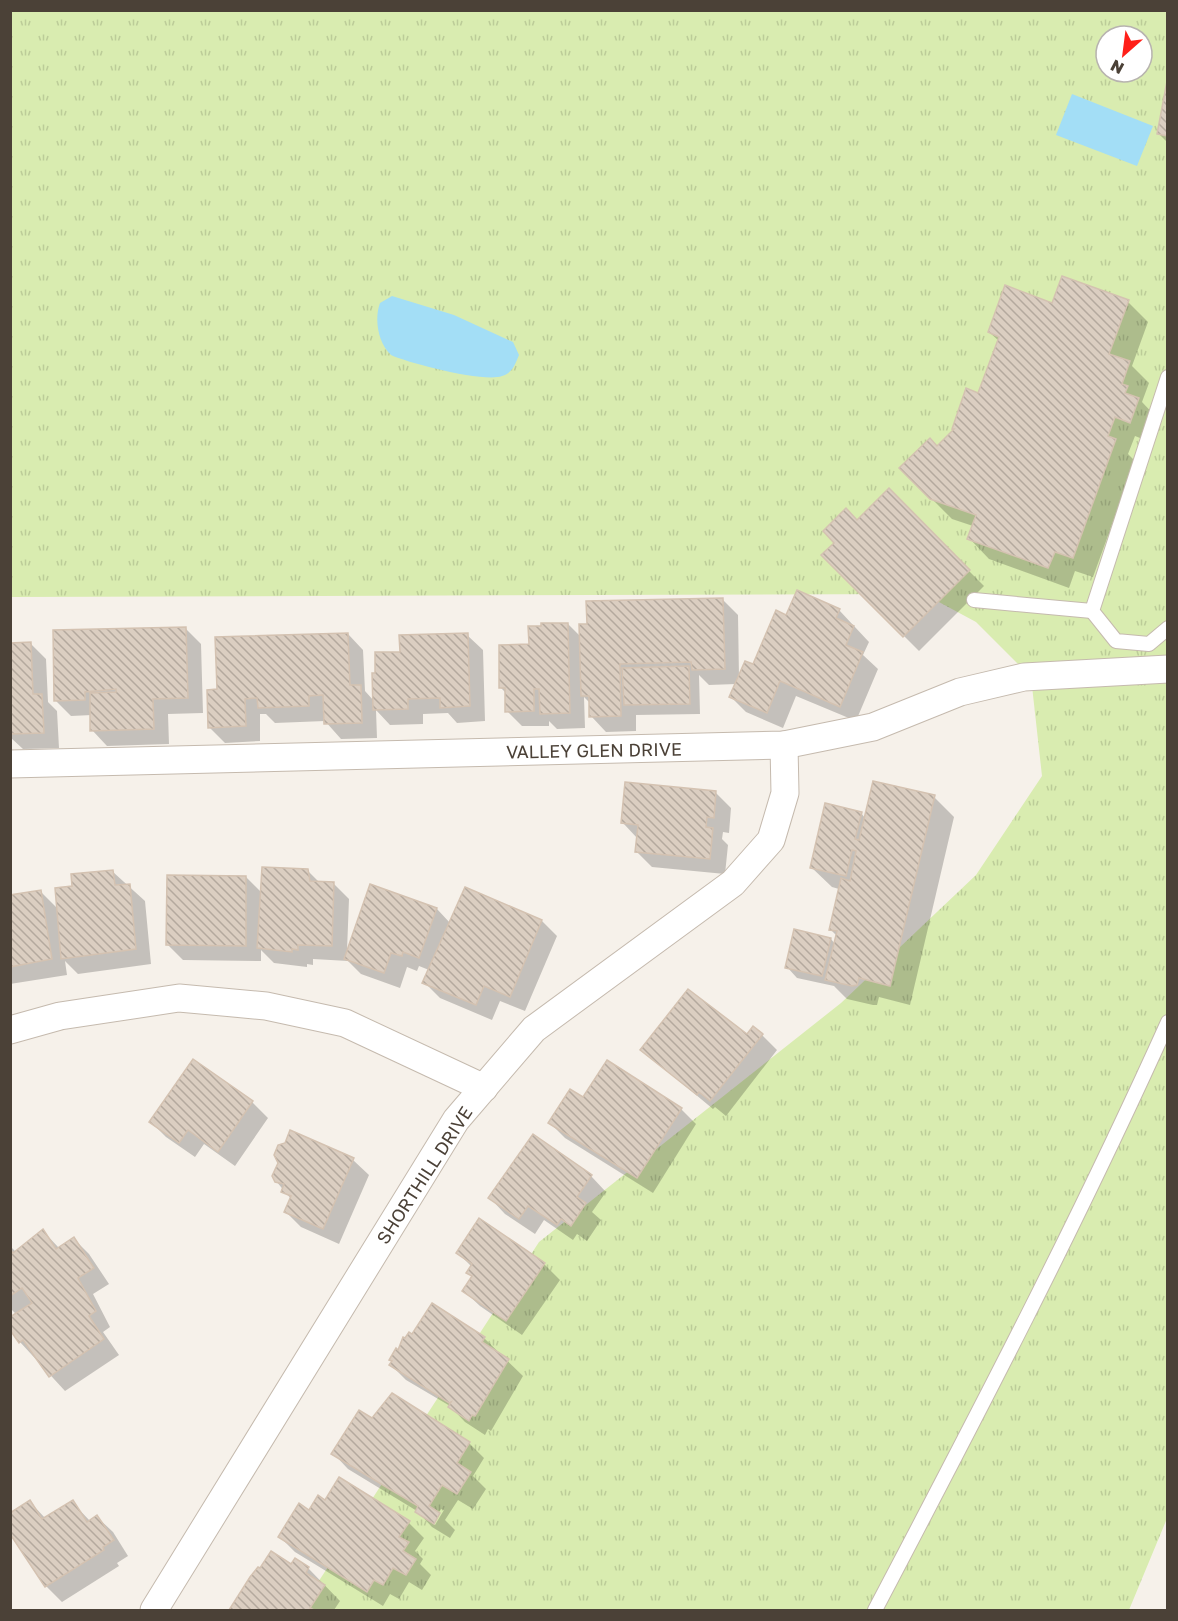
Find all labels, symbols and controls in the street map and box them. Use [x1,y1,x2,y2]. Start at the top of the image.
north arrow [1094,24,1154,84]
text: N [1107,56,1127,79]
street label: VALLEY GLEN DRIVE [506,737,682,763]
street label: SHORTHILL DRIVE [371,1102,477,1248]

